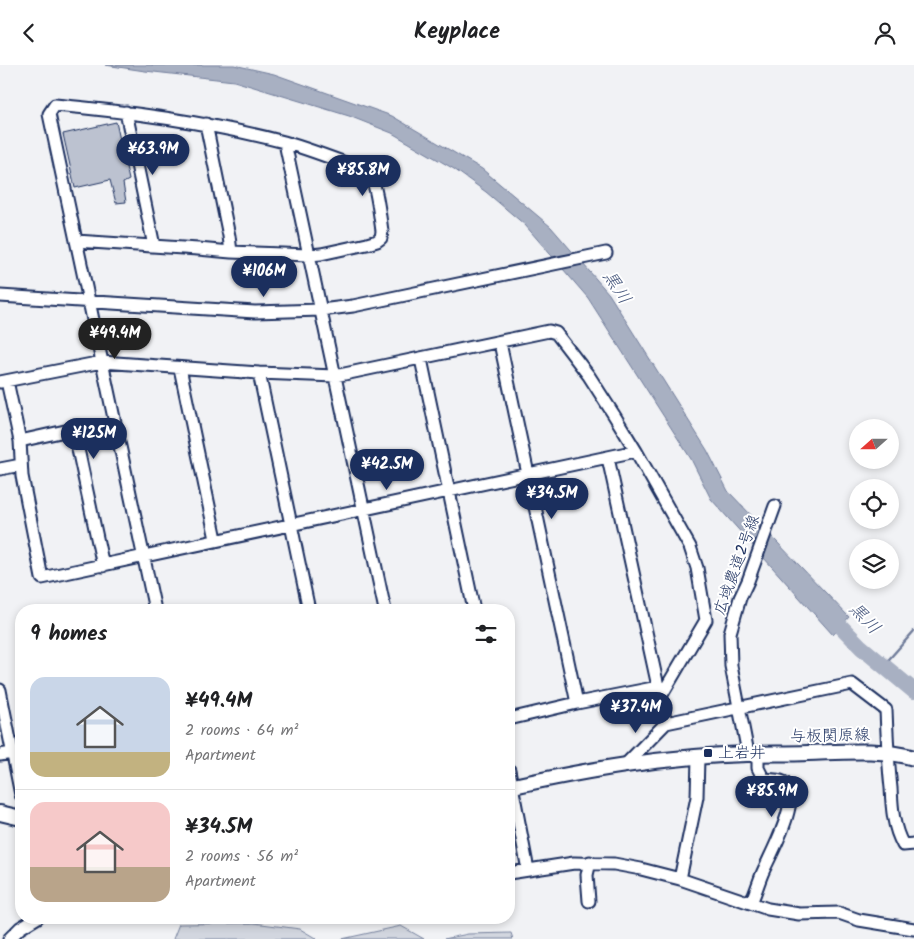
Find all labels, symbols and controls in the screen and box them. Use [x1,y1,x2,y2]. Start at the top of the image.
text: Keyplace [414,15,500,50]
icon: back [15,19,43,47]
icon: person [871,19,899,47]
pin: ¥63.9M [112,133,194,176]
text: ¥63.9M [127,137,179,162]
pin: ¥85.8M [322,155,404,197]
text: ¥85.8M [337,158,389,183]
pin: ¥106M [229,255,299,298]
text: ¥106M [242,259,286,284]
water label: 黒川 [594,265,638,311]
pin: ¥49.4M [74,317,156,360]
text: ¥49.4M [89,321,141,346]
pin: ¥125M [59,417,129,460]
north arrow [849,419,899,469]
map controls [849,419,899,589]
text: ¥125M [72,421,116,446]
pin: ¥42.5M [346,449,428,491]
text: ¥42.5M [361,452,413,477]
pin: ¥34.5M [511,477,593,520]
button: locate [849,479,899,529]
text: ¥34.5M [526,481,578,506]
street label: 広域農道2号線 [707,511,767,619]
button: layers [849,539,899,589]
water label: 黒川 [841,596,887,642]
text: 9 homes [30,618,107,651]
icon: filters [472,620,500,648]
text: ¥49.4M [185,685,252,718]
pin: ¥37.4M [595,691,677,734]
text: ¥37.4M [611,695,661,720]
icon: home [70,697,130,757]
text: 2 rooms · 64 m² [185,718,298,743]
street label: 与板関原線 [790,723,870,749]
place label: 上岩井 [718,741,766,766]
text: Apartment [185,743,256,768]
marker: 上岩井 [702,747,714,759]
pin: ¥85.9M [731,775,813,818]
text: ¥85.9M [746,779,798,804]
text: ¥34.5M [185,811,252,844]
icon: home [70,822,130,882]
text: 2 rooms · 56 m² [185,844,298,869]
text: Apartment [185,869,256,894]

